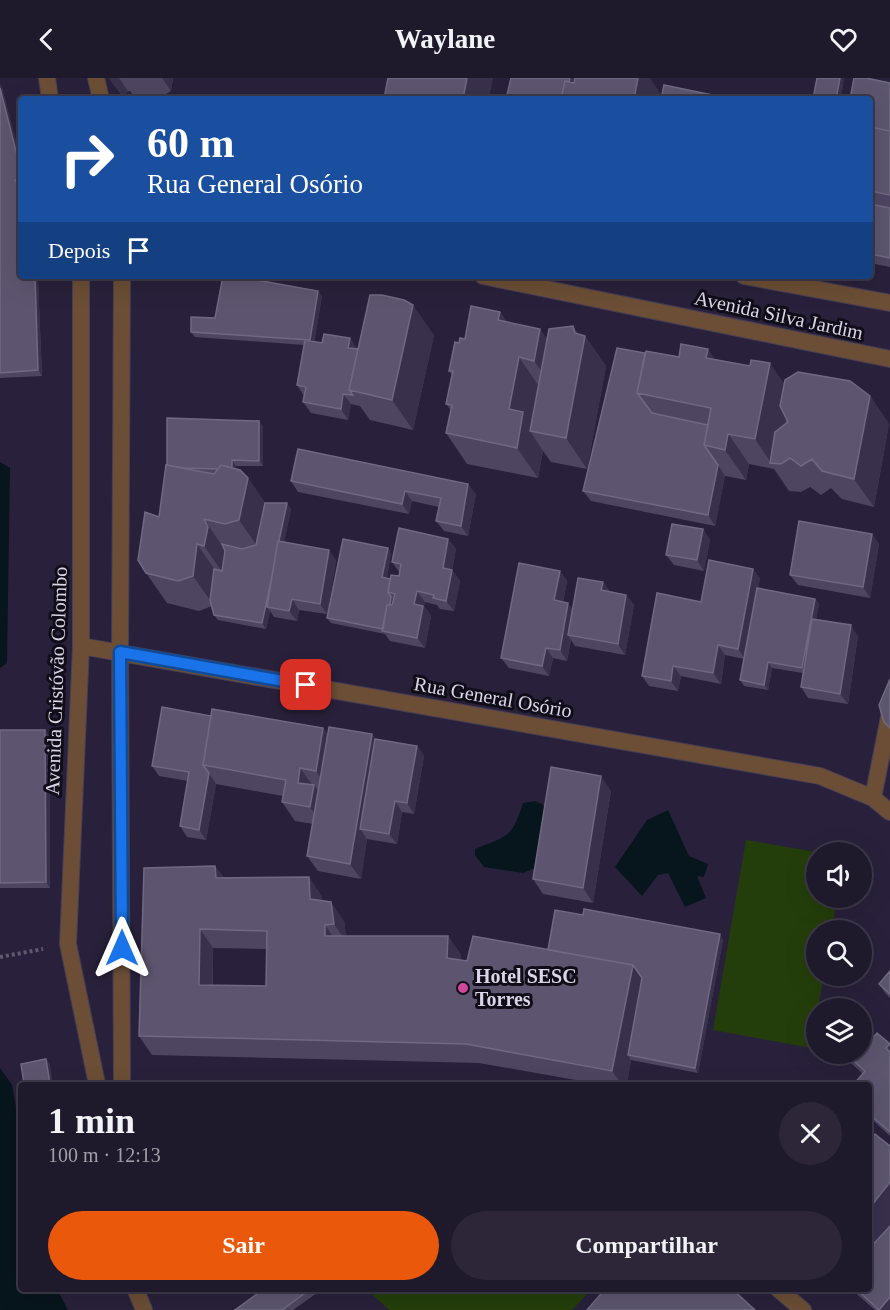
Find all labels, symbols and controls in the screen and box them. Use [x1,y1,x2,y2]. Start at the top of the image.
icon: back [30,23,63,56]
icon: heart [827,23,860,56]
text: Waylane [395,24,495,54]
icon: right [48,120,126,198]
text: 60 m [147,120,235,166]
text: Rua General Osório [147,169,363,199]
icon: arrive [122,234,155,267]
text: Depois [48,238,110,263]
street label: Avenida Silva Jardim [693,286,866,344]
street label: Avenida Cristóvão Colombo [41,566,71,796]
pin [280,659,331,710]
icon: arrive [289,668,322,701]
street label: Rua General Osório [412,672,574,722]
map controls [806,842,872,1064]
button: sound [806,842,872,908]
position arrow [90,916,154,980]
button: search [806,920,872,986]
place label: Hotel SESC Torres [475,965,577,1010]
marker: Hotel SESC Torres [456,981,470,995]
button: layers [806,998,872,1064]
text: 1 min [48,1101,135,1141]
button: close [779,1102,842,1165]
text: 100 m · 12:13 [48,1144,161,1166]
button: Sair [48,1211,439,1280]
button: Compartilhar [451,1211,842,1280]

